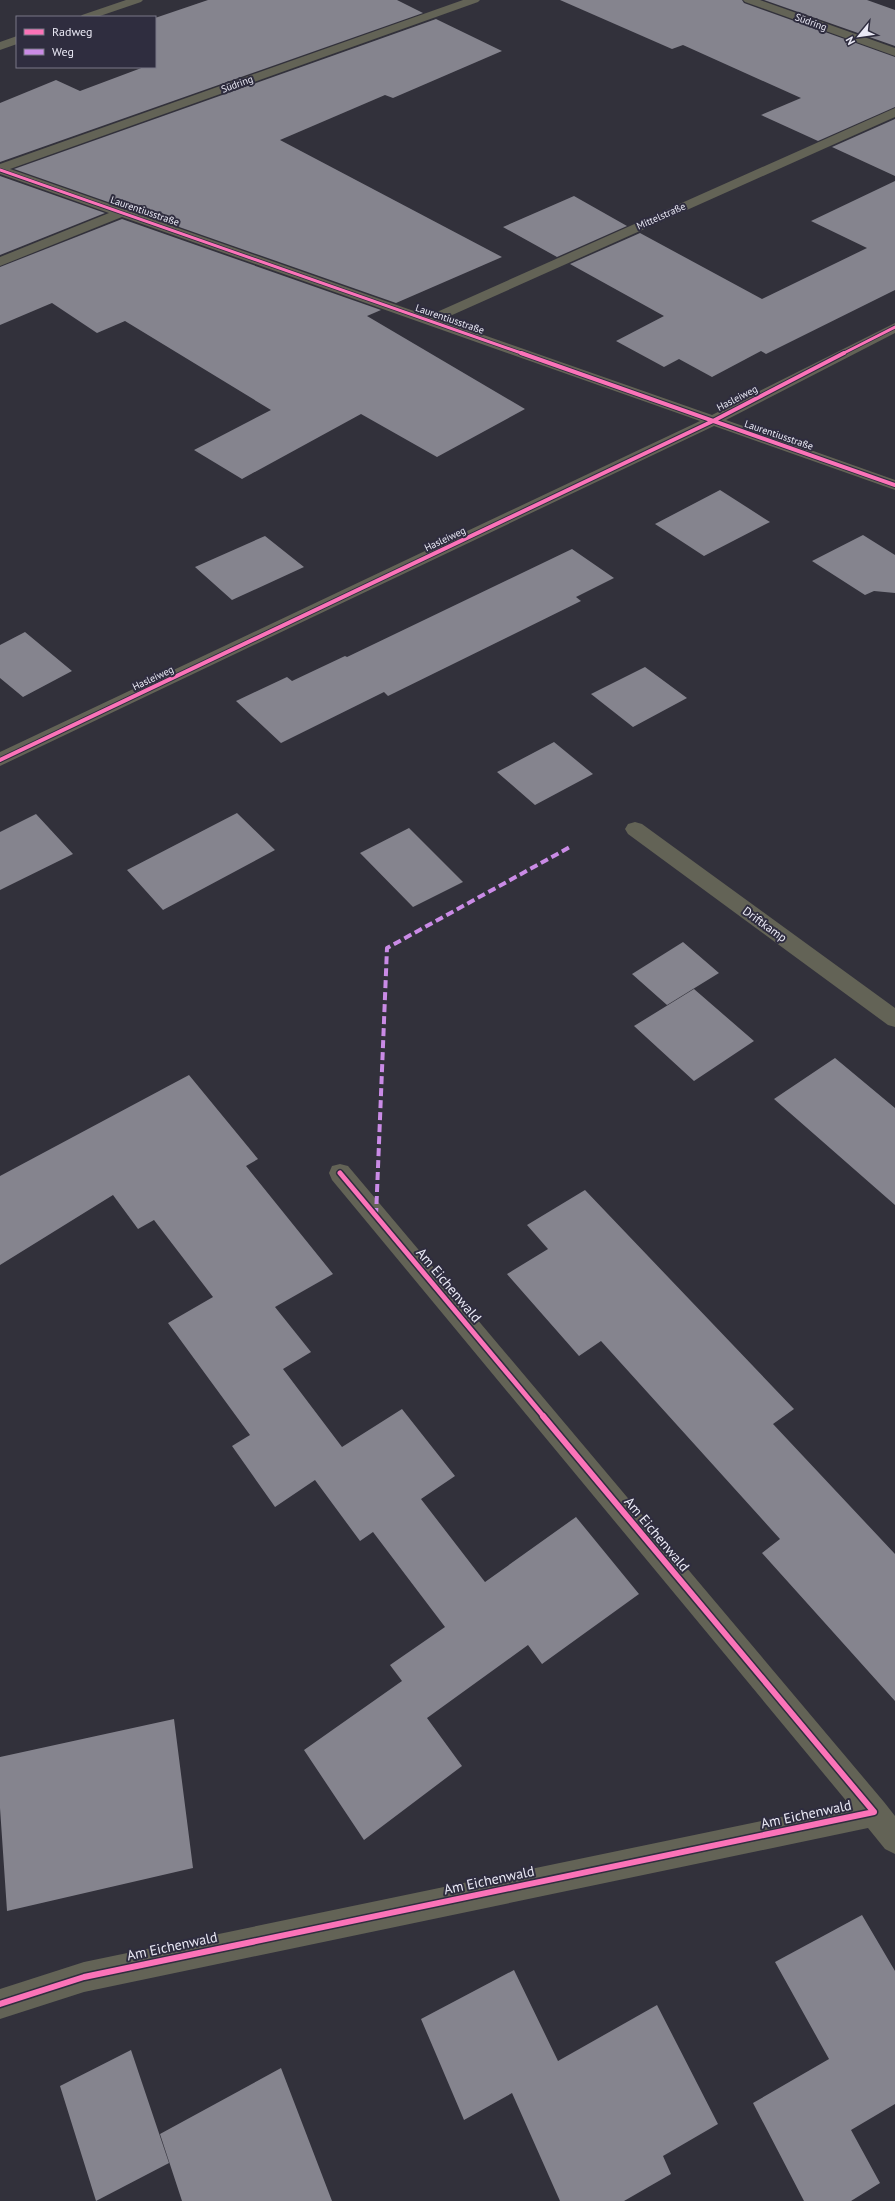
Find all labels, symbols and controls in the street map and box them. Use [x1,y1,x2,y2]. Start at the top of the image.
street label: Südring [793,10,829,34]
legend [16,16,156,68]
north arrow [839,16,879,56]
text: Radweg [52,24,93,39]
text: N [842,34,858,47]
text: Weg [52,44,74,59]
street label: Südring [219,72,255,96]
street label: Laurentiusstraße [109,193,181,229]
street label: Mittelstraße [634,199,688,233]
street label: Laurentiusstraße [414,301,486,337]
street label: Hasleiweg [714,382,760,414]
street label: Laurentiusstraße [743,417,815,453]
street label: Hasleiweg [422,524,468,554]
street label: Hasleiweg [130,663,176,693]
street label: Driftkamp [740,903,790,945]
street label: Am Eichenwald [412,1244,486,1326]
street label: Am Eichenwald [620,1493,694,1575]
street label: Am Eichenwald [759,1796,853,1832]
street label: Am Eichenwald [442,1862,536,1898]
street label: Am Eichenwald [125,1928,219,1964]

